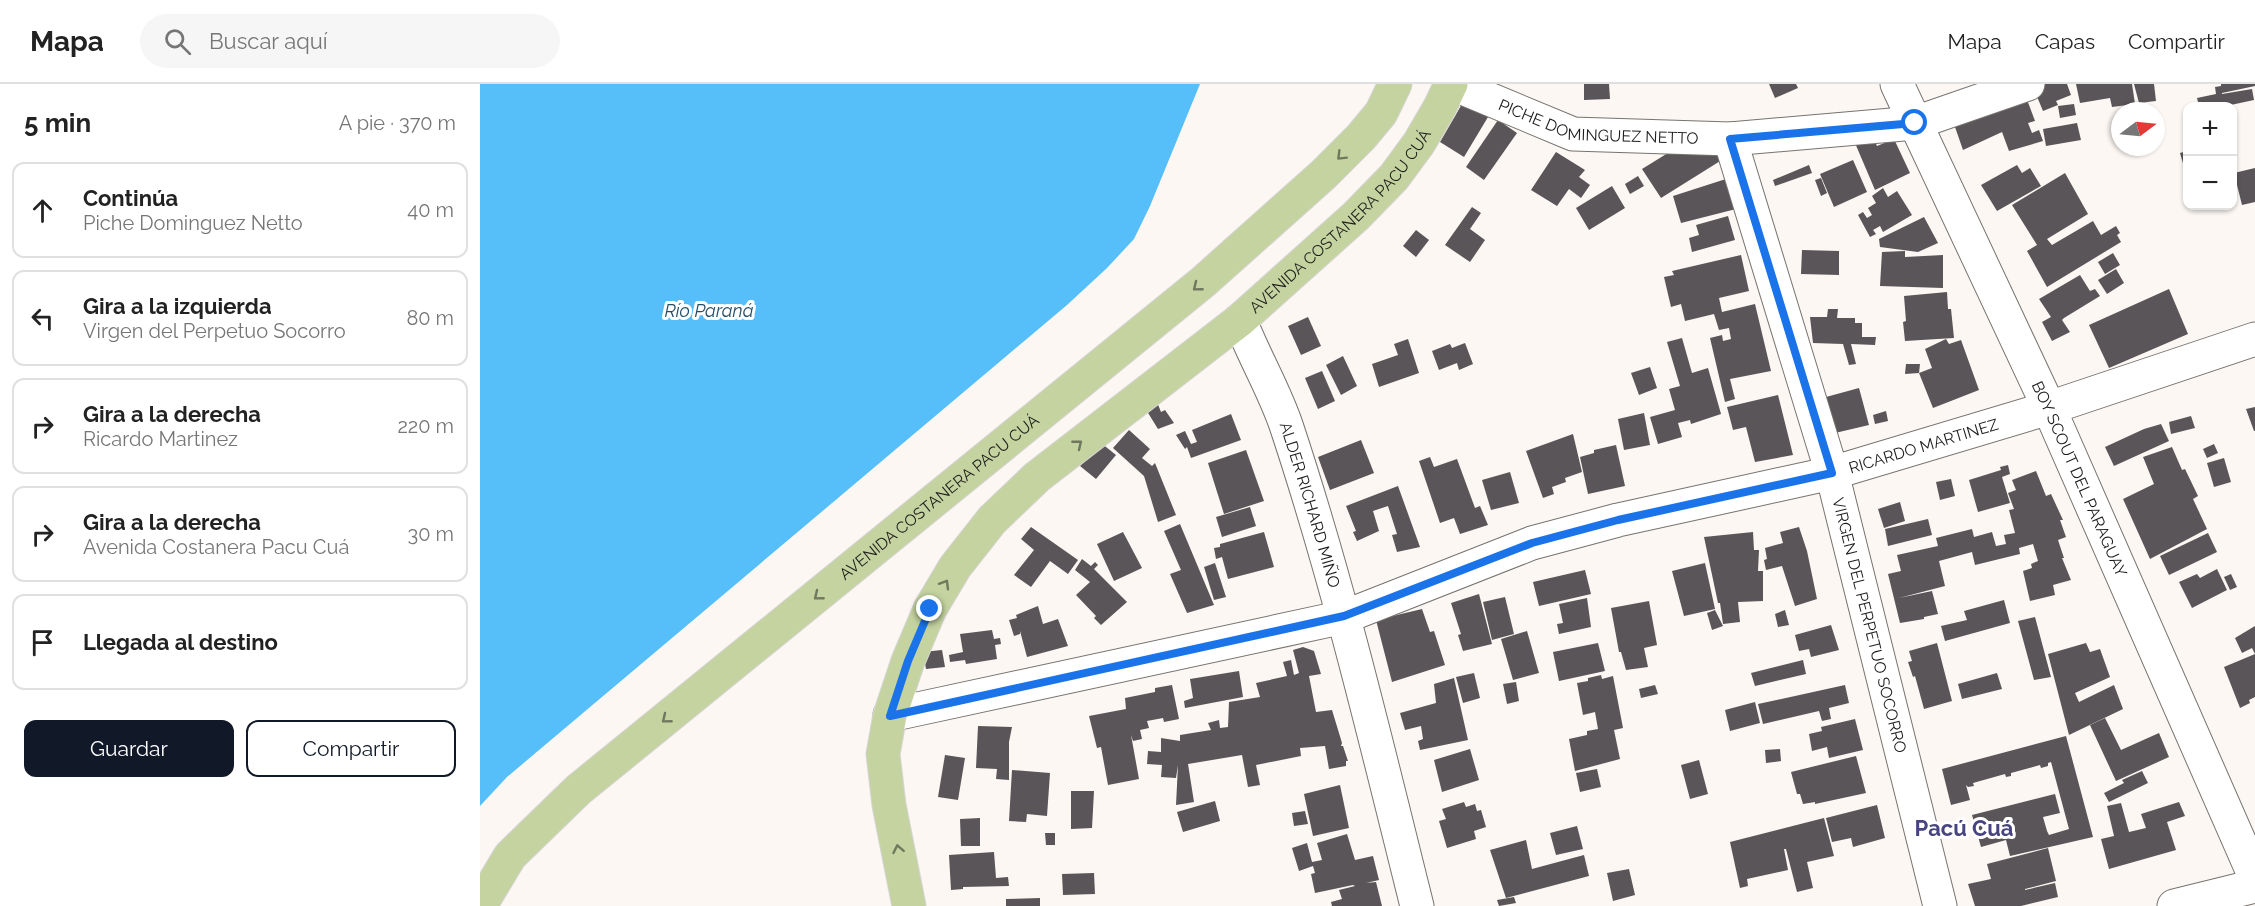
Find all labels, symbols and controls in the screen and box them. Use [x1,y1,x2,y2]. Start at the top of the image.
search box [140,14,560,68]
text: Mapa [30,25,104,58]
icon: search [161,25,194,58]
text: Buscar aquí [209,28,328,54]
text: Mapa [1947,29,2002,54]
text: Capas [2035,29,2095,54]
text: Compartir [2128,29,2225,54]
street label: PICHE DOMINGUEZ NETTO [1496,95,1699,148]
north arrow [2111,102,2165,156]
map controls [2183,102,2237,210]
button: + [2183,102,2237,156]
text: 5 min [24,108,91,138]
route start [1901,109,1927,135]
text: A pie · 370 m [339,111,456,135]
street label: AVENIDA COSTANERA PACU CUÁ [1245,125,1435,317]
one-way arrow [1338,149,1349,160]
button: − [2183,156,2237,210]
text: Continúa [83,185,178,211]
icon: ahead [26,194,59,227]
text: 40 m [407,198,454,222]
text: Piche Dominguez Netto [83,211,303,235]
one-way arrow [1193,280,1204,291]
text: Gira a la izquierda [83,293,272,319]
water label: Río Paraná [665,300,754,321]
icon: left [26,302,59,335]
text: 80 m [406,306,454,330]
text: Virgen del Perpetuo Socorro [83,319,346,343]
street label: BOY SCOUT DEL PARAGUAY [2028,378,2131,580]
text: Gira a la derecha [83,401,261,427]
icon: right [26,410,59,443]
street label: AVENIDA COSTANERA PACU CUÁ [836,410,1043,584]
text: 220 m [397,414,454,438]
street label: RICARDO MARTINEZ [1846,415,2001,477]
street label: ALDER RICHARD MIÑO [1276,419,1344,590]
text: Ricardo Martinez [83,427,238,451]
one-way arrow [1071,441,1082,452]
street label: VIRGEN DEL PERPETUO SOCORRO [1828,496,1910,755]
text: Gira a la derecha [83,509,261,535]
icon: right [26,518,59,551]
text: 30 m [408,522,454,546]
text: Avenida Costanera Pacu Cuá [83,535,349,559]
one-way arrow [937,580,949,590]
one-way arrow [813,588,824,599]
route end [916,595,942,621]
icon: arrive [26,626,59,659]
text: Llegada al destino [83,629,278,655]
one-way arrow [662,711,673,722]
button: Guardar [24,720,234,777]
button: Compartir [246,720,456,777]
district label: Pacú Cuá [1915,815,2013,841]
one-way arrow [892,844,905,854]

